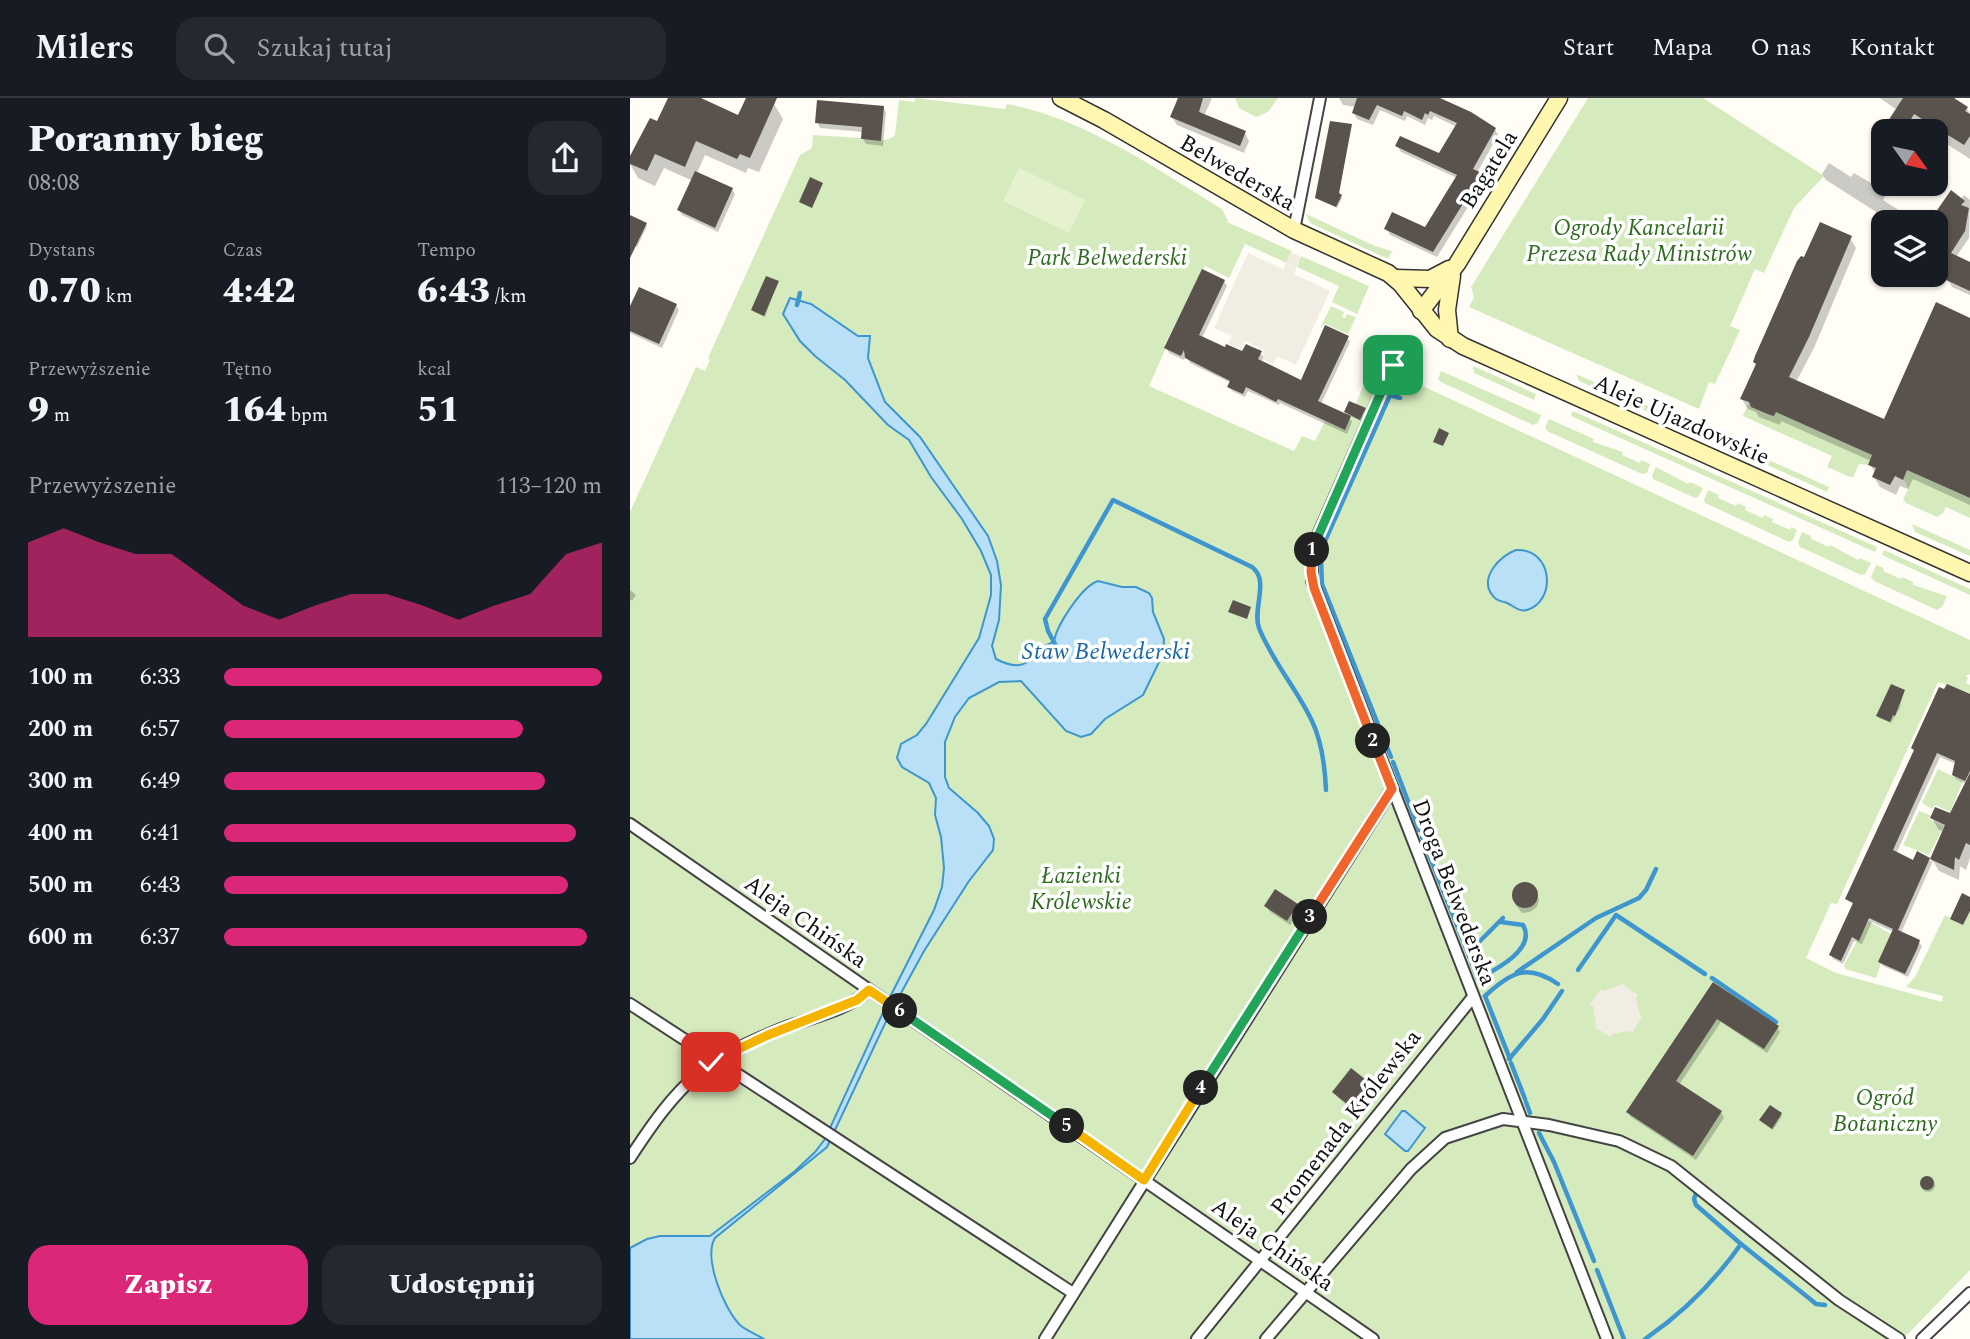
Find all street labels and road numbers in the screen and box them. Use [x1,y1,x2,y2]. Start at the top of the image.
street label: Bagatela [1451,124,1527,216]
street label: Belwederska [1173,126,1302,221]
street label: Aleje Ujazdowskie [1588,366,1775,475]
street label: Droga Belwederska [1402,794,1505,991]
street label: Aleja Chińska [736,867,874,978]
street label: Promenada Królewska [1262,1022,1430,1224]
street label: Aleja Chińska [1203,1190,1341,1301]

